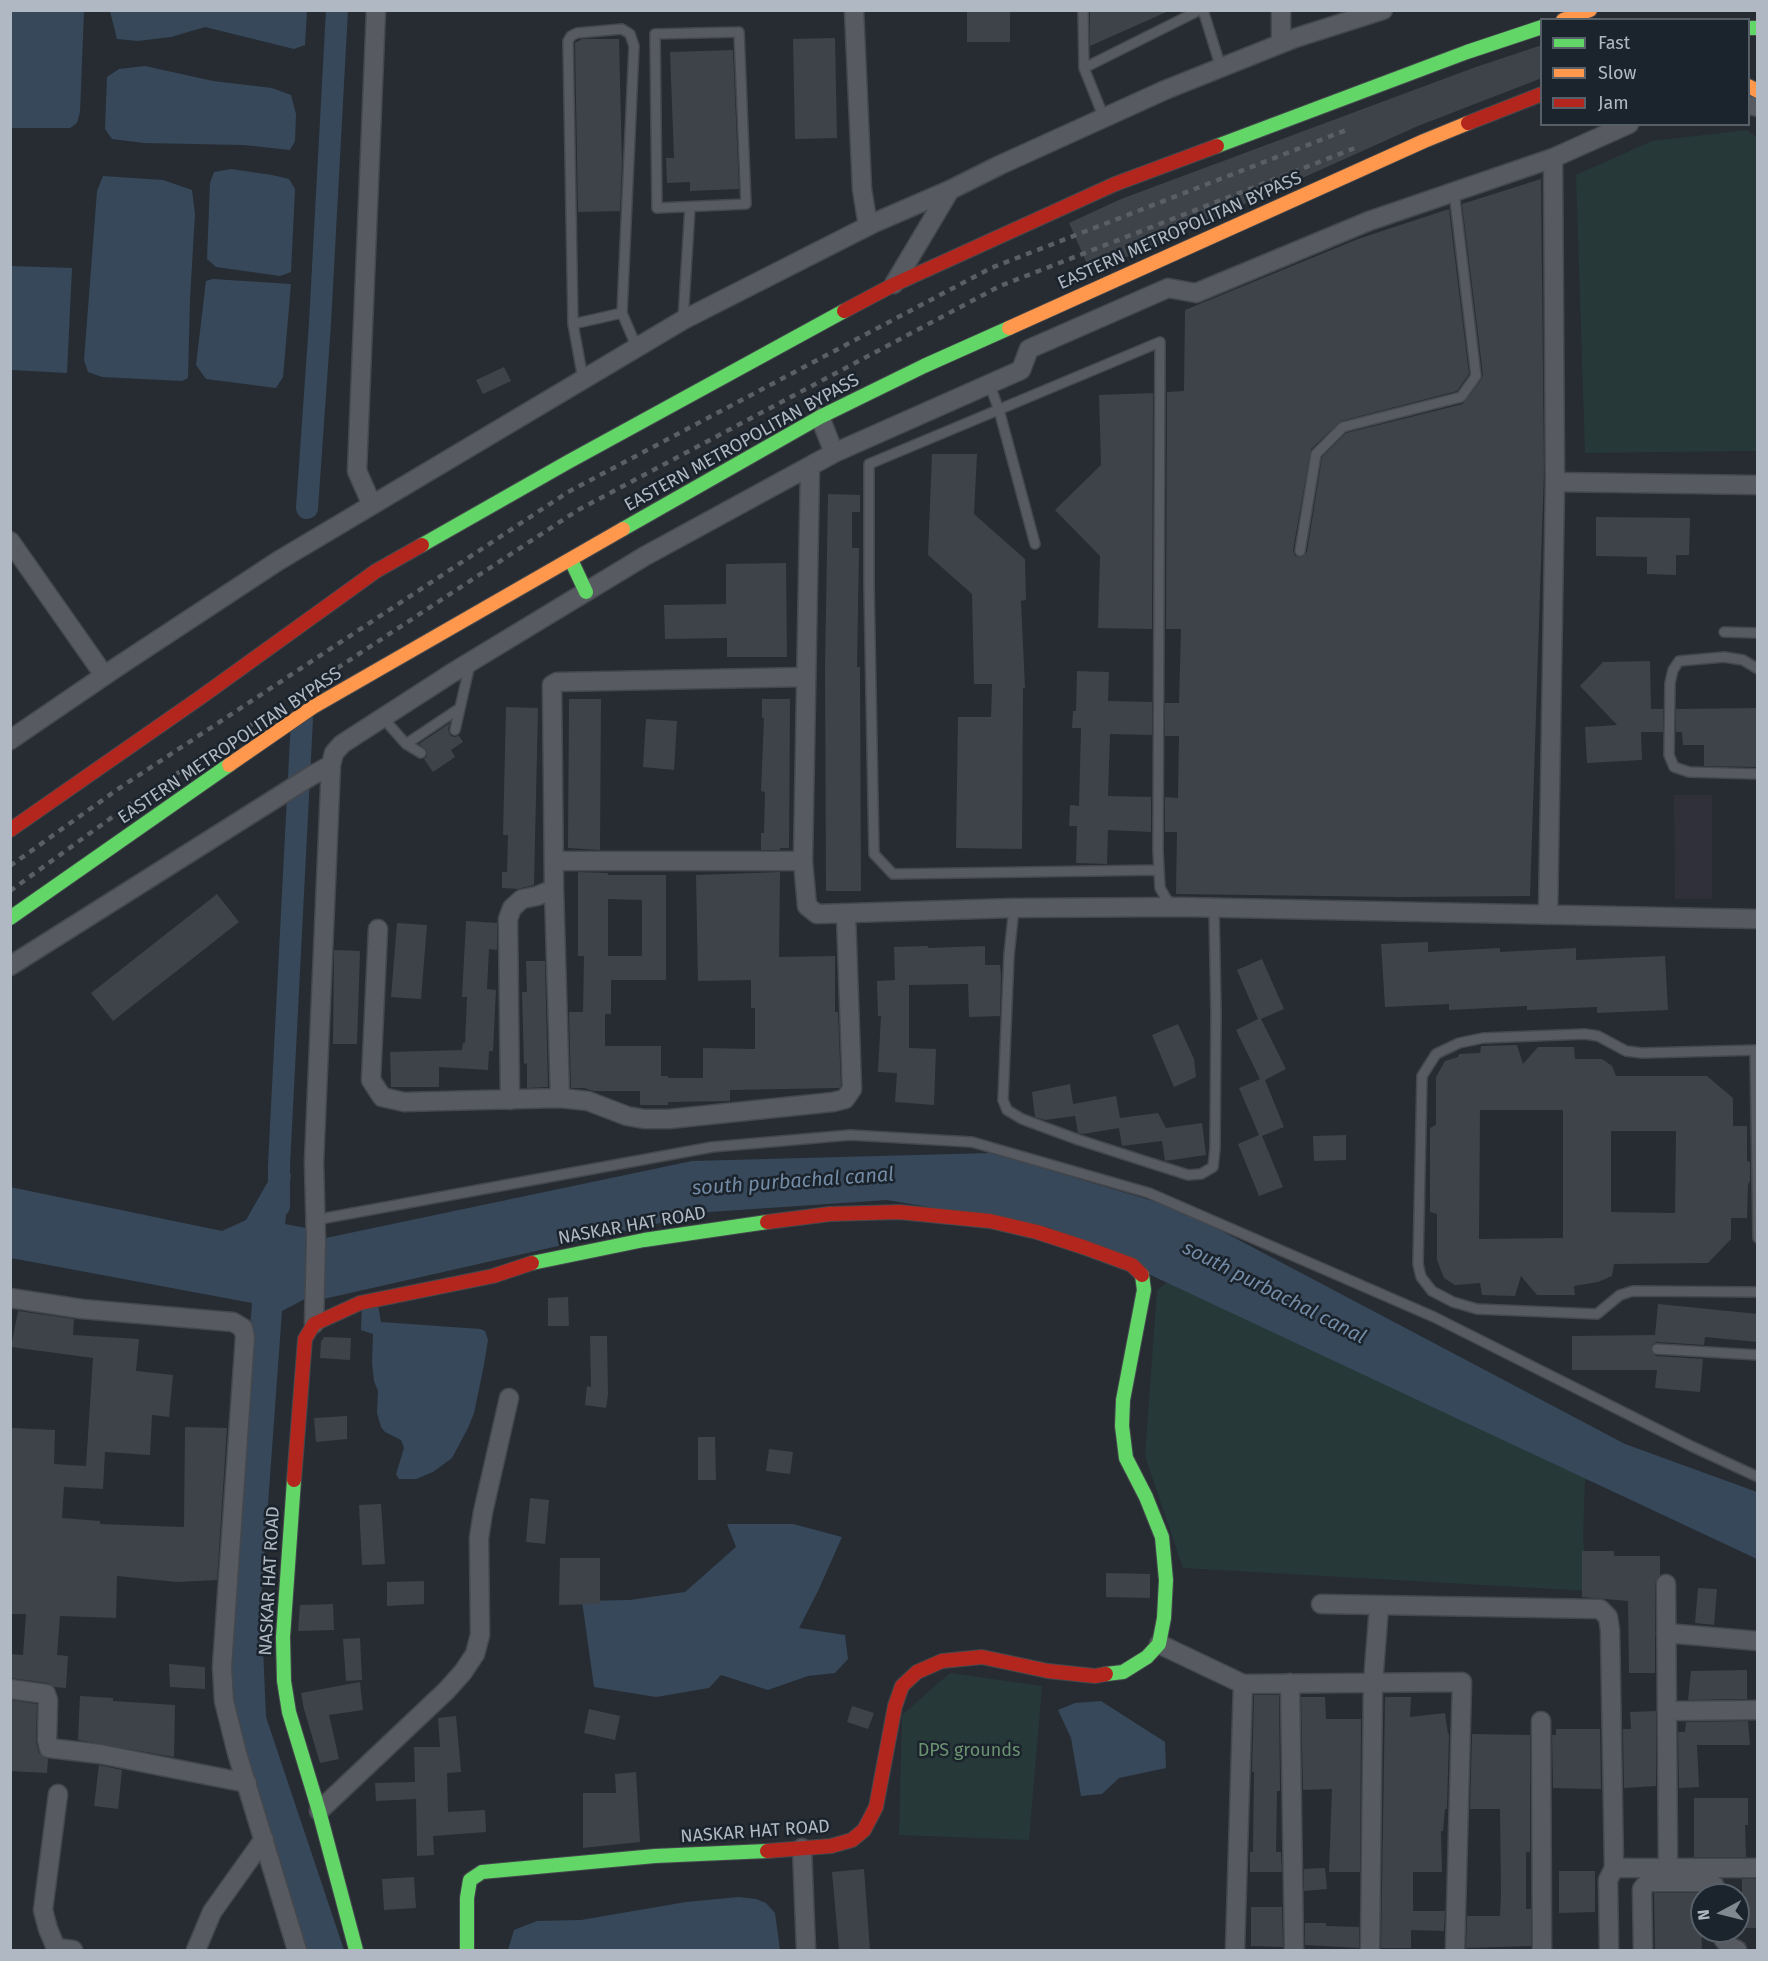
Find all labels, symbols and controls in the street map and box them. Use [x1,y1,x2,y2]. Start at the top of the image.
legend [1540,18,1750,126]
text: Fast [1598,32,1630,54]
text: Slow [1598,62,1636,84]
text: Jam [1598,92,1629,114]
street label: EASTERN METROPOLITAN BYPASS [1055,167,1305,295]
street label: EASTERN METROPOLITAN BYPASS [621,369,863,517]
street label: EASTERN METROPOLITAN BYPASS [114,663,346,829]
water label: south purbachal canal [691,1163,895,1201]
street label: NASKAR HAT ROAD [556,1202,708,1250]
water label: south purbachal canal [1178,1236,1370,1350]
street label: NASKAR HAT ROAD [255,1506,285,1656]
park label: DPS grounds [918,1740,1020,1762]
street label: NASKAR HAT ROAD [680,1816,830,1848]
north arrow [1690,1883,1750,1943]
text: N [1694,1909,1714,1921]

